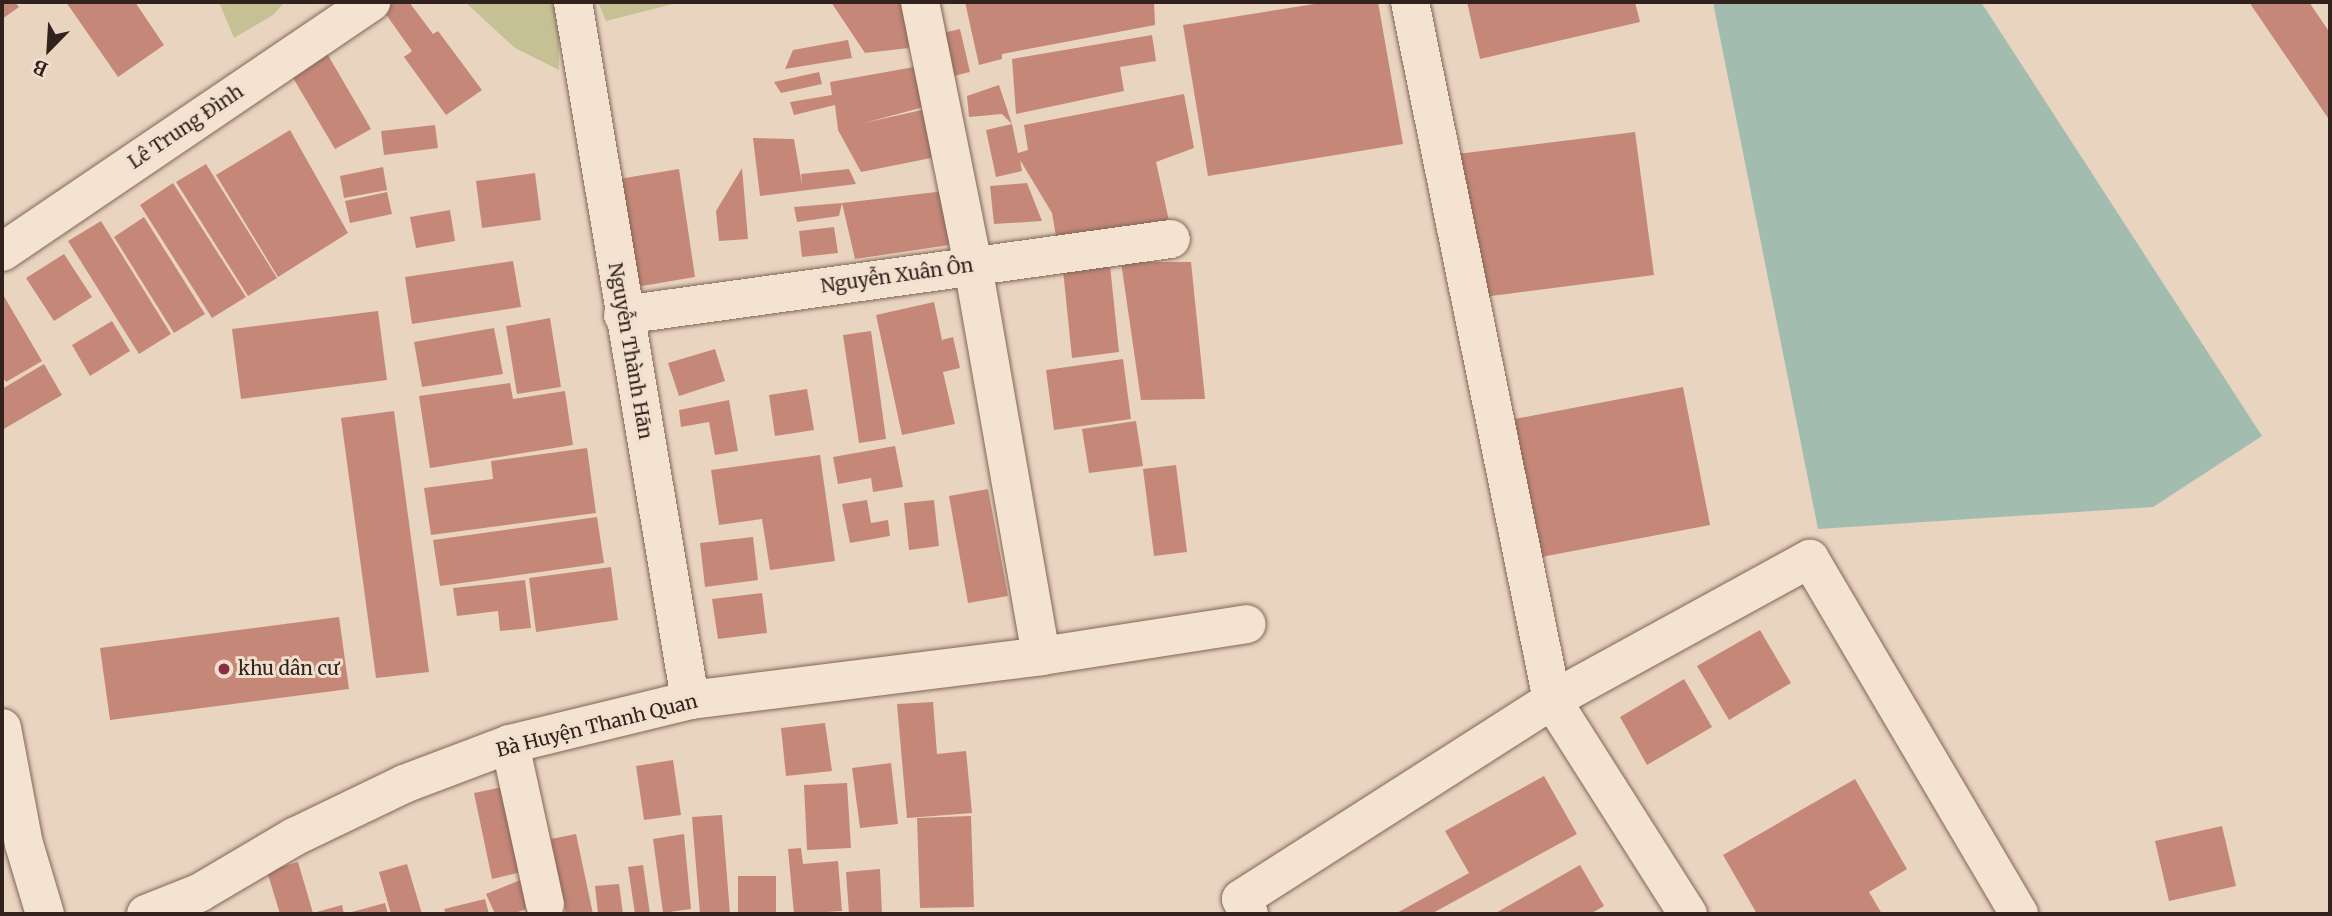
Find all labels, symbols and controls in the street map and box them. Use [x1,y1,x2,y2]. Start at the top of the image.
north arrow [14,14,84,84]
text: B [30,55,51,82]
street label: Lê Trung Đình [124,80,248,174]
street label: Nguyễn Xuân Ôn [819,254,975,298]
street label: Nguyễn Thành Hãn [603,261,657,441]
place label: khu dân cư [238,658,339,680]
marker: khu dân cư [216,661,232,677]
street label: Bà Huyện Thanh Quan [494,690,700,762]

